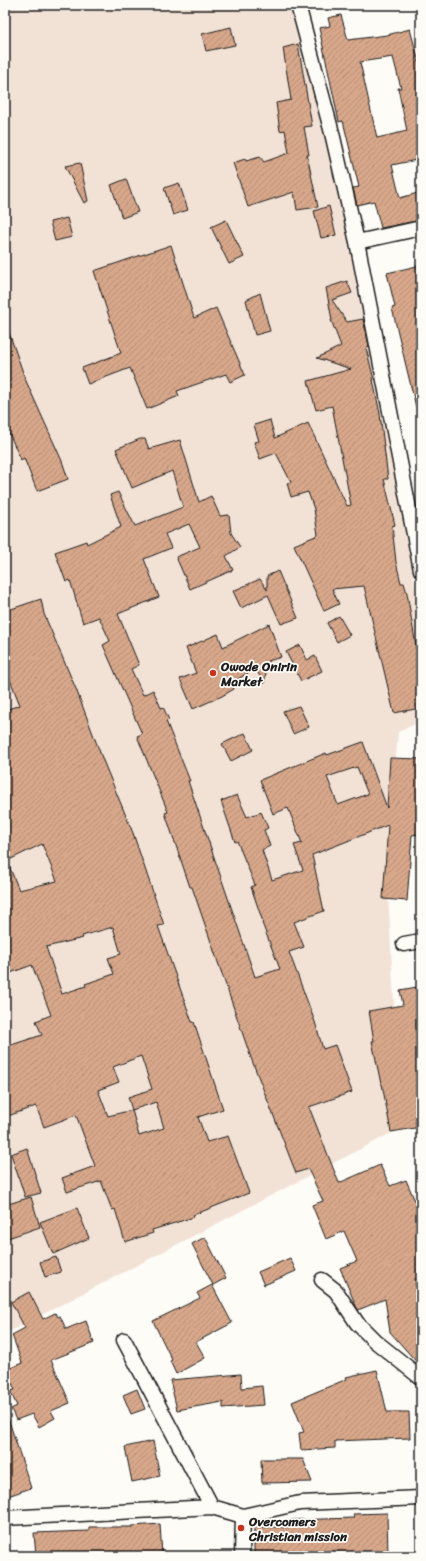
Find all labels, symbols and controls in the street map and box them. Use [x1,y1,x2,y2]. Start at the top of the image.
place label: Owode Onirin Market [220,655,298,693]
marker: Owode Onirin Market [208,668,218,678]
place label: Overcomers Christian mission [248,1510,348,1548]
marker: Overcomers Christian mission [236,1523,246,1533]

